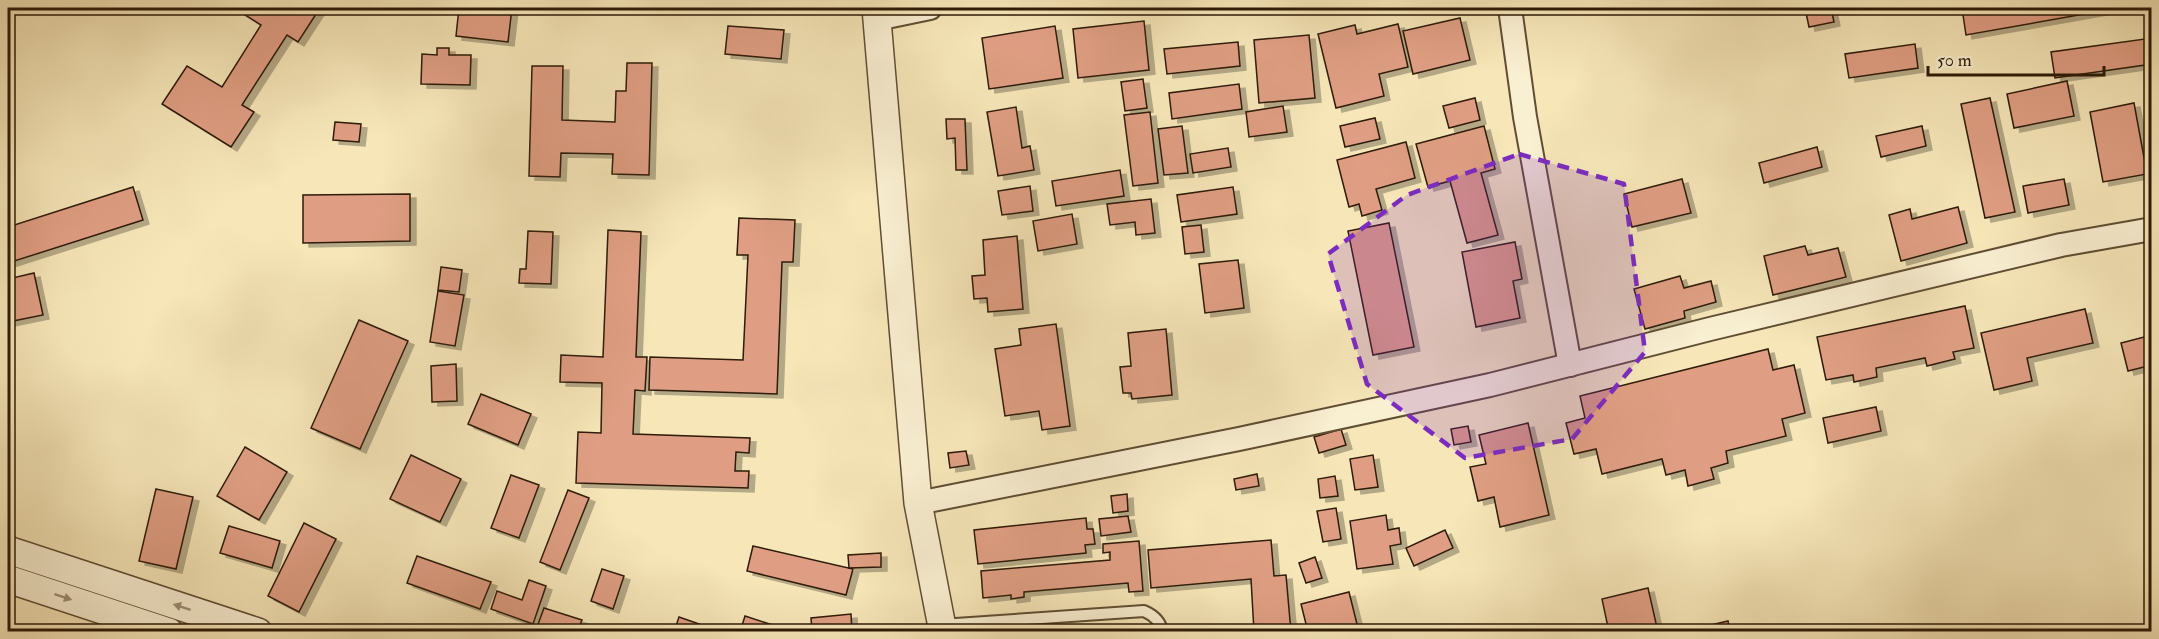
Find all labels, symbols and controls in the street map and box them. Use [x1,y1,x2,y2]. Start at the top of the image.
scale bar [1928,39,2104,77]
text: 50 m [1937,49,1972,72]
one-way arrow [54,593,72,602]
one-way arrow [173,602,191,611]

